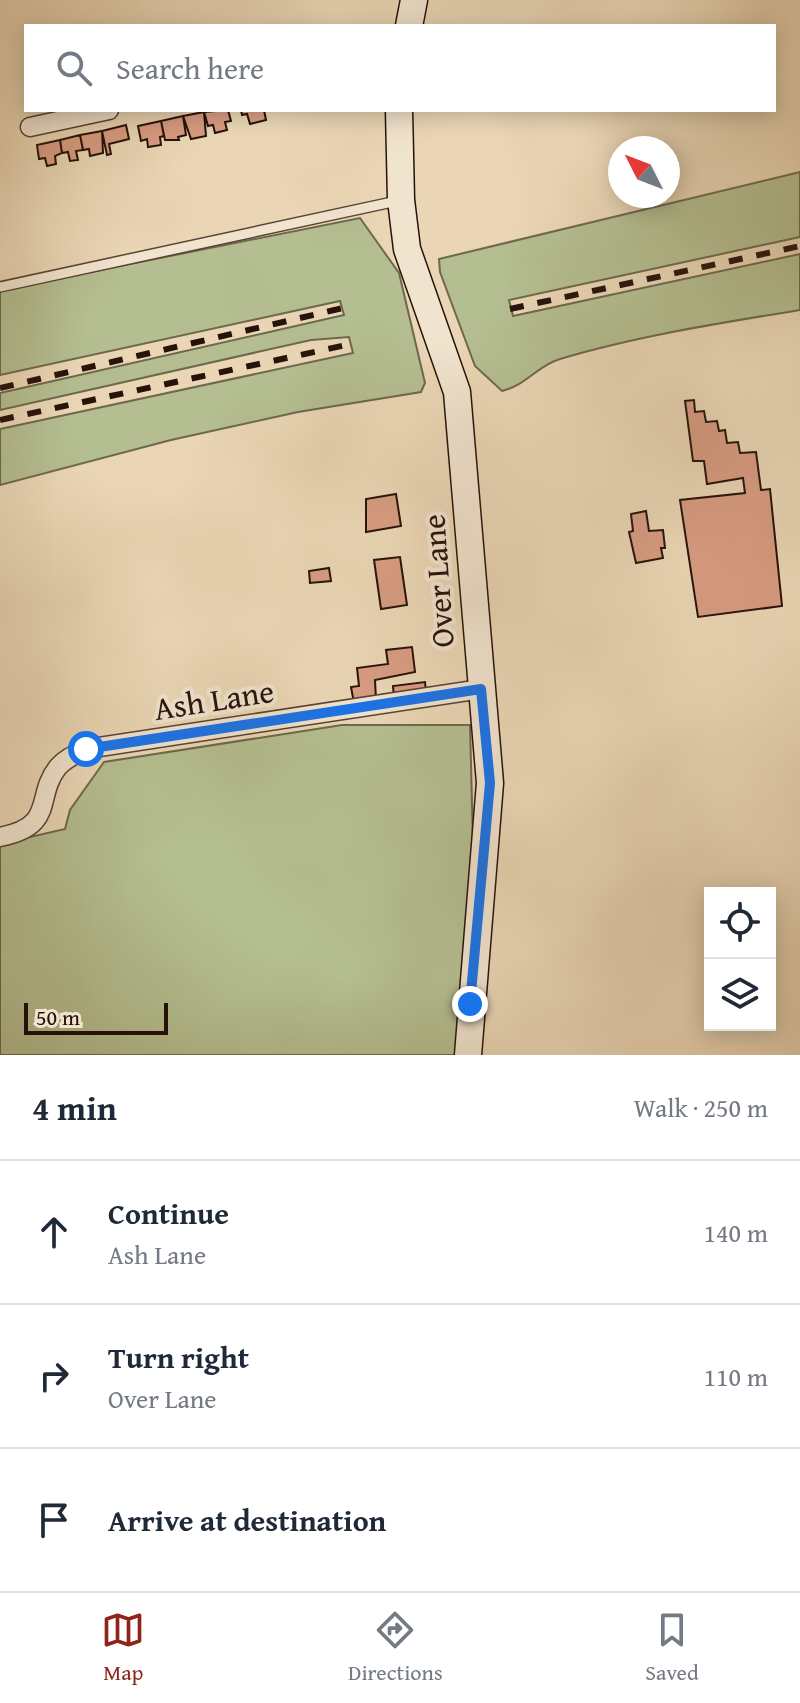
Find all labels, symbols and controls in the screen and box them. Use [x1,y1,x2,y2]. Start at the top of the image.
search box [24,24,776,112]
icon: search [52,46,96,90]
text: Search here [116,46,264,90]
north arrow [608,136,680,208]
street label: Over Lane [409,513,466,649]
street label: Ash Lane [151,667,277,732]
route start [68,731,104,767]
map controls [704,887,776,1031]
button: locate [704,887,776,959]
button: layers [704,959,776,1031]
route end [452,986,488,1022]
scale bar [24,999,168,1035]
text: 50 m [36,1001,80,1033]
text: 4 min [32,1083,117,1132]
text: Walk · 250 m [634,1088,768,1127]
text: Continue [108,1191,229,1235]
icon: ahead [32,1210,76,1254]
text: 140 m [703,1213,768,1252]
text: Ash Lane [108,1235,206,1274]
text: Turn right [108,1335,249,1379]
icon: right [32,1354,76,1398]
text: 110 m [703,1357,768,1396]
text: Over Lane [108,1379,217,1418]
icon: arrive [32,1498,76,1542]
text: Arrive at destination [108,1498,386,1542]
tab: Map [101,1608,145,1688]
tab: Directions [348,1608,443,1688]
tab: Saved [645,1608,699,1688]

